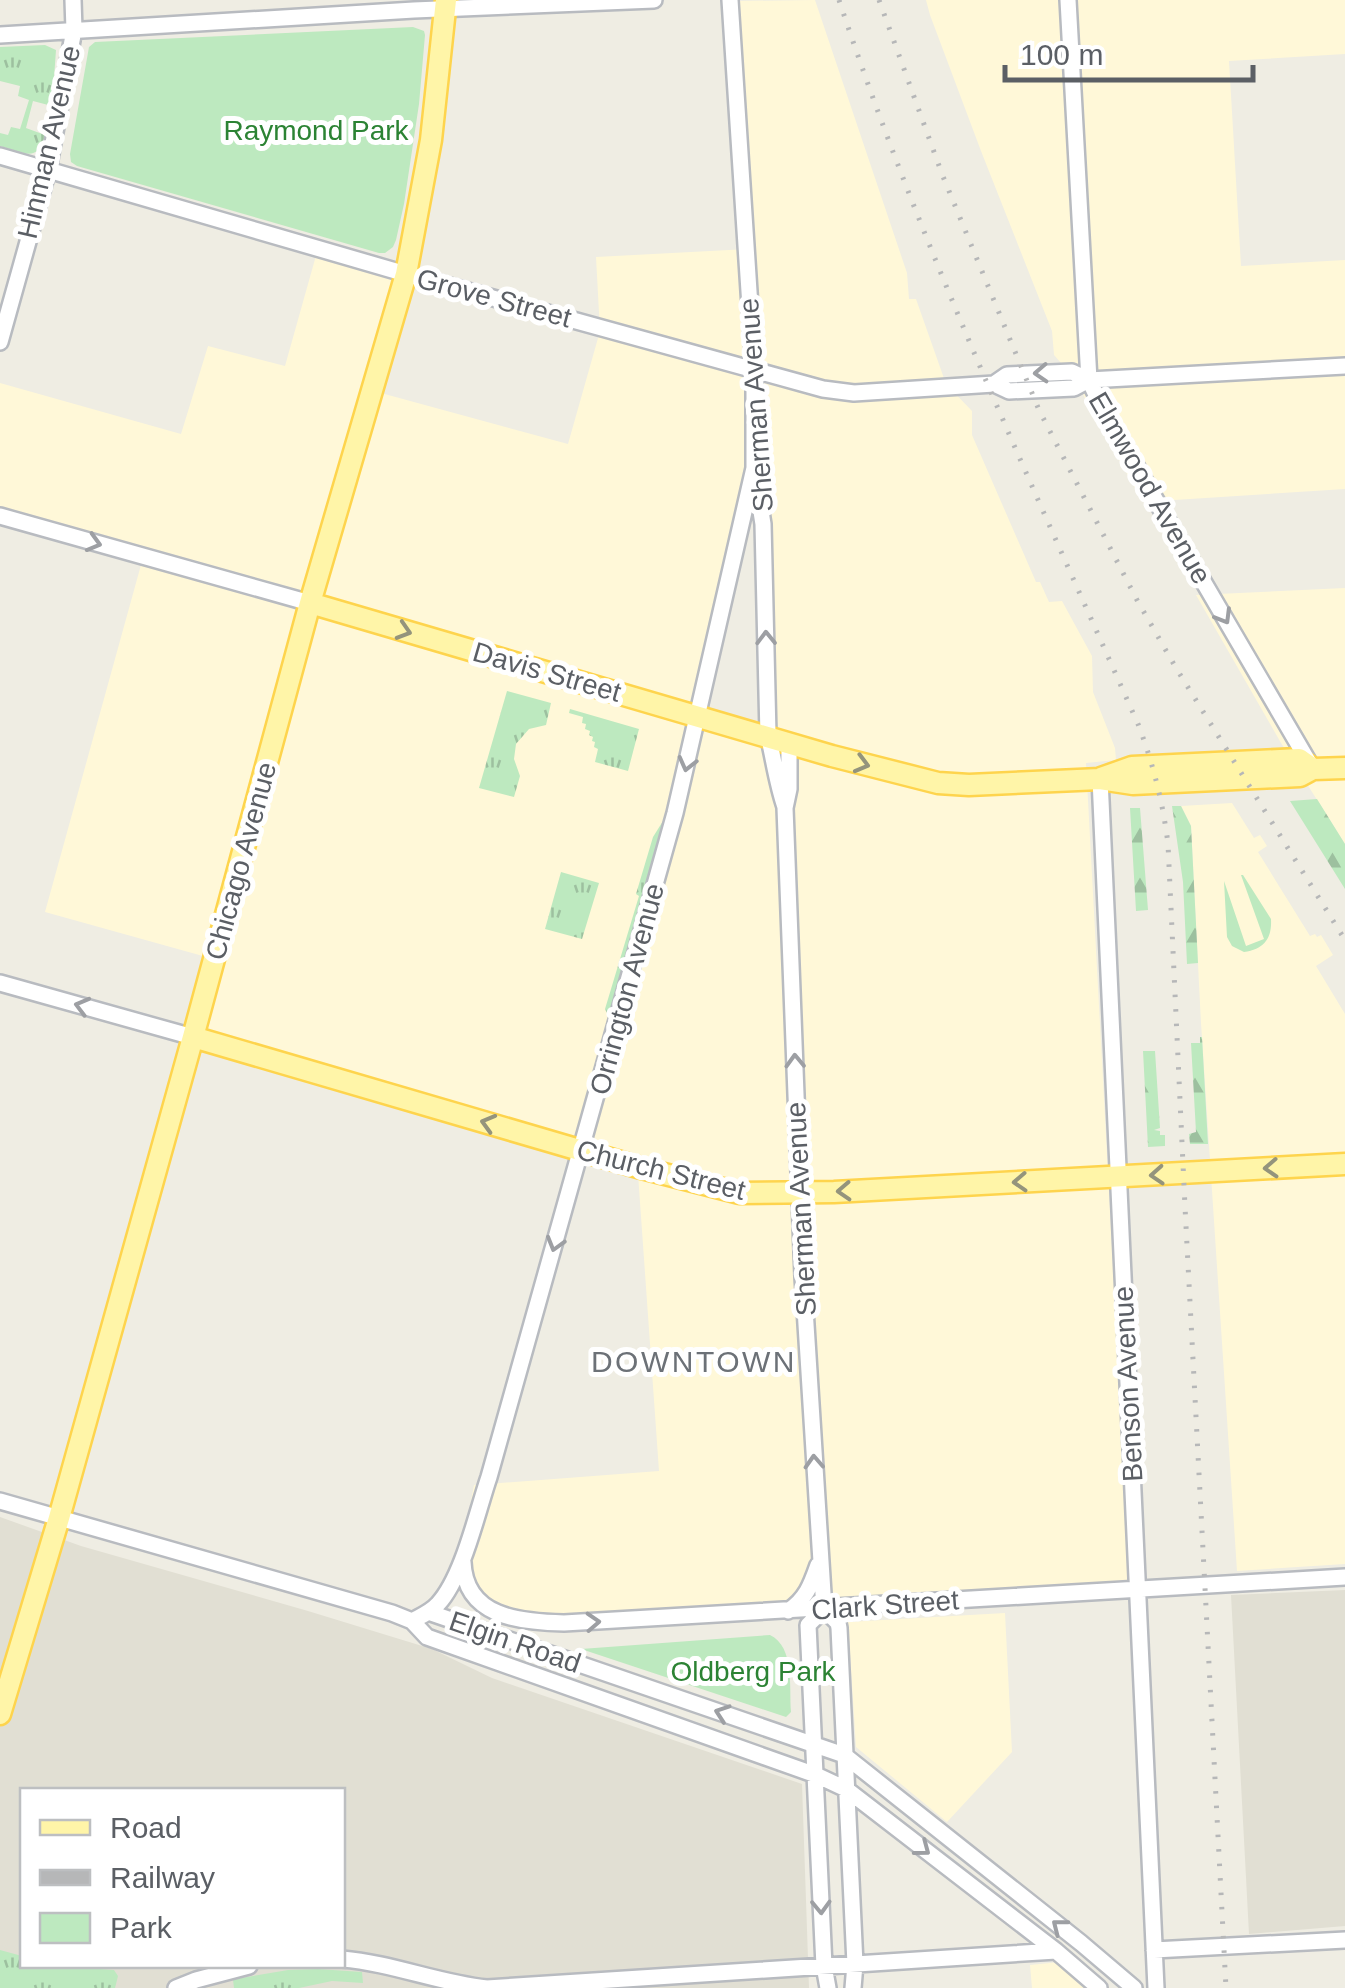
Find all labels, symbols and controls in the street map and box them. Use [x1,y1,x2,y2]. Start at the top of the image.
scale bar [1005,20,1252,82]
text: 100 m [1020,38,1103,71]
street label: Hinman Avenue [12,42,86,242]
park label: Raymond Park [223,115,410,146]
street label: Grove Street [413,262,575,334]
street label: Sherman Avenue [733,297,779,513]
one-way arrow [1033,363,1049,384]
street label: Elmwood Avenue [1083,387,1217,589]
one-way arrow [85,531,102,552]
one-way arrow [1212,606,1231,624]
one-way arrow [395,619,412,640]
one-way arrow [756,630,777,645]
street label: Davis Street [469,636,625,708]
one-way arrow [852,752,870,773]
one-way arrow [677,755,698,772]
street label: Chicago Avenue [200,759,282,963]
street label: Orrington Avenue [584,880,670,1098]
one-way arrow [74,996,91,1017]
one-way arrow [784,1052,805,1068]
street label: Sherman Avenue [780,1101,822,1317]
one-way arrow [481,1114,498,1135]
street label: Church Street [573,1134,749,1206]
one-way arrow [1262,1157,1278,1178]
one-way arrow [1148,1163,1164,1185]
one-way arrow [1012,1171,1028,1192]
one-way arrow [835,1180,851,1201]
one-way arrow [546,1235,567,1252]
street label: Benson Avenue [1107,1285,1149,1483]
district label: DOWNTOWN [591,1345,797,1378]
one-way arrow [804,1454,825,1470]
street label: Clark Street [810,1584,960,1626]
street label: Elgin Road [445,1605,585,1679]
one-way arrow [585,1612,601,1633]
park label: Oldberg Park [671,1656,836,1687]
one-way arrow [715,1704,732,1724]
legend [20,1788,345,1968]
text: Road [110,1811,182,1844]
one-way arrow [912,1838,930,1855]
text: Railway [110,1861,215,1894]
one-way arrow [811,1900,832,1916]
text: Park [110,1911,173,1944]
one-way arrow [1052,1920,1070,1937]

